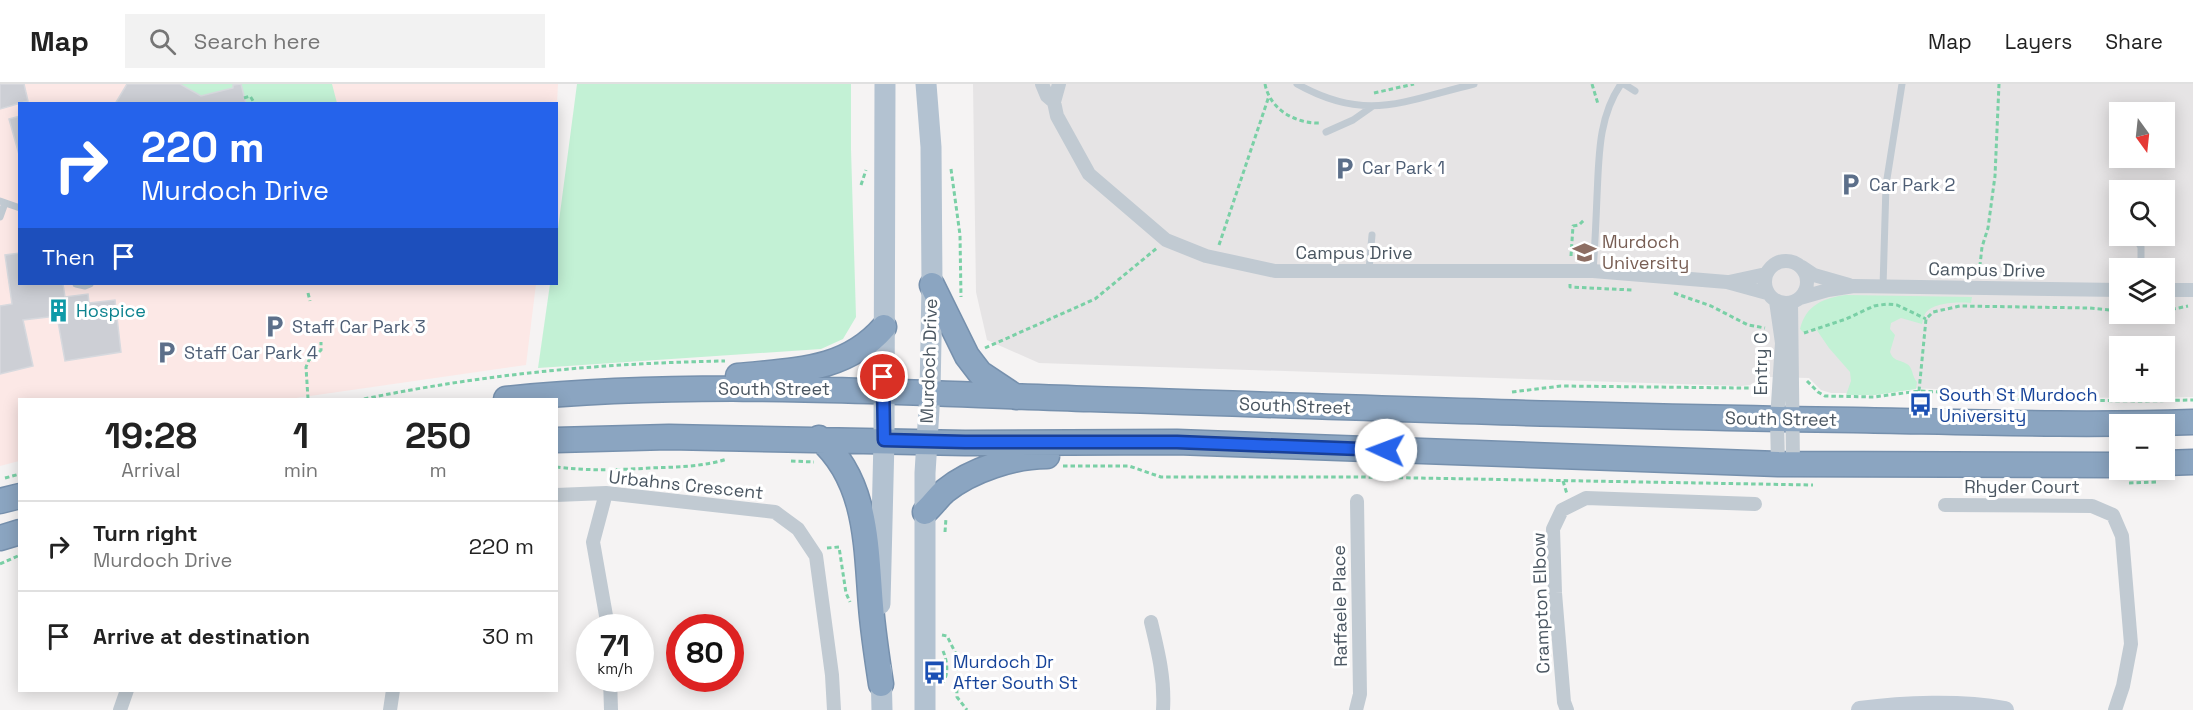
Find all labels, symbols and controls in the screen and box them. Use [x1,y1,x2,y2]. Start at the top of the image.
search box [125,14,545,68]
text: Map [30,23,89,59]
icon: search [146,25,179,58]
text: Search here [194,27,321,55]
text: Map [1928,28,1972,55]
text: Layers [2005,28,2072,55]
text: Share [2105,28,2163,55]
north arrow [2109,102,2175,168]
map controls [2109,102,2175,480]
text: 220 m [141,121,265,174]
icon: right [42,126,120,204]
parking icon: Car Park 1 [1331,155,1357,181]
place label: Car Park 1 [1362,156,1445,179]
parking icon: Car Park 2 [1838,172,1864,198]
text: Murdoch Drive [141,173,329,208]
place label: Car Park 2 [1869,173,1955,196]
button: search [2109,180,2175,246]
place label: Murdoch University [1602,230,1689,274]
school or university icon: Murdoch University [1571,239,1597,265]
icon: arrive [107,240,140,273]
street label: Campus Drive [1295,241,1413,264]
text: Then [42,243,95,271]
street label: Campus Drive [1928,257,2046,282]
button: layers [2109,258,2175,324]
building icon: Hospice [45,298,71,324]
street label: Murdoch Drive [915,298,942,424]
place label: Hospice [76,299,146,322]
parking icon: Staff Car Park 3 [261,314,287,340]
place label: Staff Car Park 3 [292,315,426,338]
street label: Entry C [1749,332,1772,396]
button: + [2109,336,2175,402]
parking icon: Staff Car Park 4 [153,340,179,366]
place label: Staff Car Park 4 [184,341,318,364]
pin [857,351,908,402]
icon: arrive [866,360,899,393]
street label: South Street [718,377,830,400]
place label: South St Murdoch University [1939,383,2098,427]
street label: South Street [1239,392,1351,419]
bus stop icon: South St Murdoch University [1908,392,1934,418]
street label: South Street [1725,406,1837,431]
text: 19:28 [105,413,197,459]
text: 1 [293,413,309,459]
text: 250 [405,413,471,459]
button: − [2109,414,2175,480]
position arrow [1354,418,1418,482]
text: Arrival [121,457,181,483]
text: min [284,457,318,483]
text: m [429,457,447,483]
street label: Urbahns Crescent [608,465,765,504]
street label: Rhyder Court [1964,475,2080,498]
text: Turn right [93,519,198,547]
icon: right [42,530,75,563]
text: 220 m [469,532,534,560]
street label: Crampton Elbow [1527,532,1554,674]
street label: Raffaele Place [1327,545,1352,667]
text: Murdoch Drive [93,547,232,573]
speed limit sign: 80 [666,614,744,692]
icon: arrive [42,620,75,653]
text: Arrive at destination [93,622,310,650]
text: 30 m [482,622,534,650]
text: 71 [600,626,630,665]
place label: Murdoch Dr After South St [953,650,1078,694]
text: km/h [597,659,633,678]
bus stop icon: Murdoch Dr After South St [922,659,948,685]

